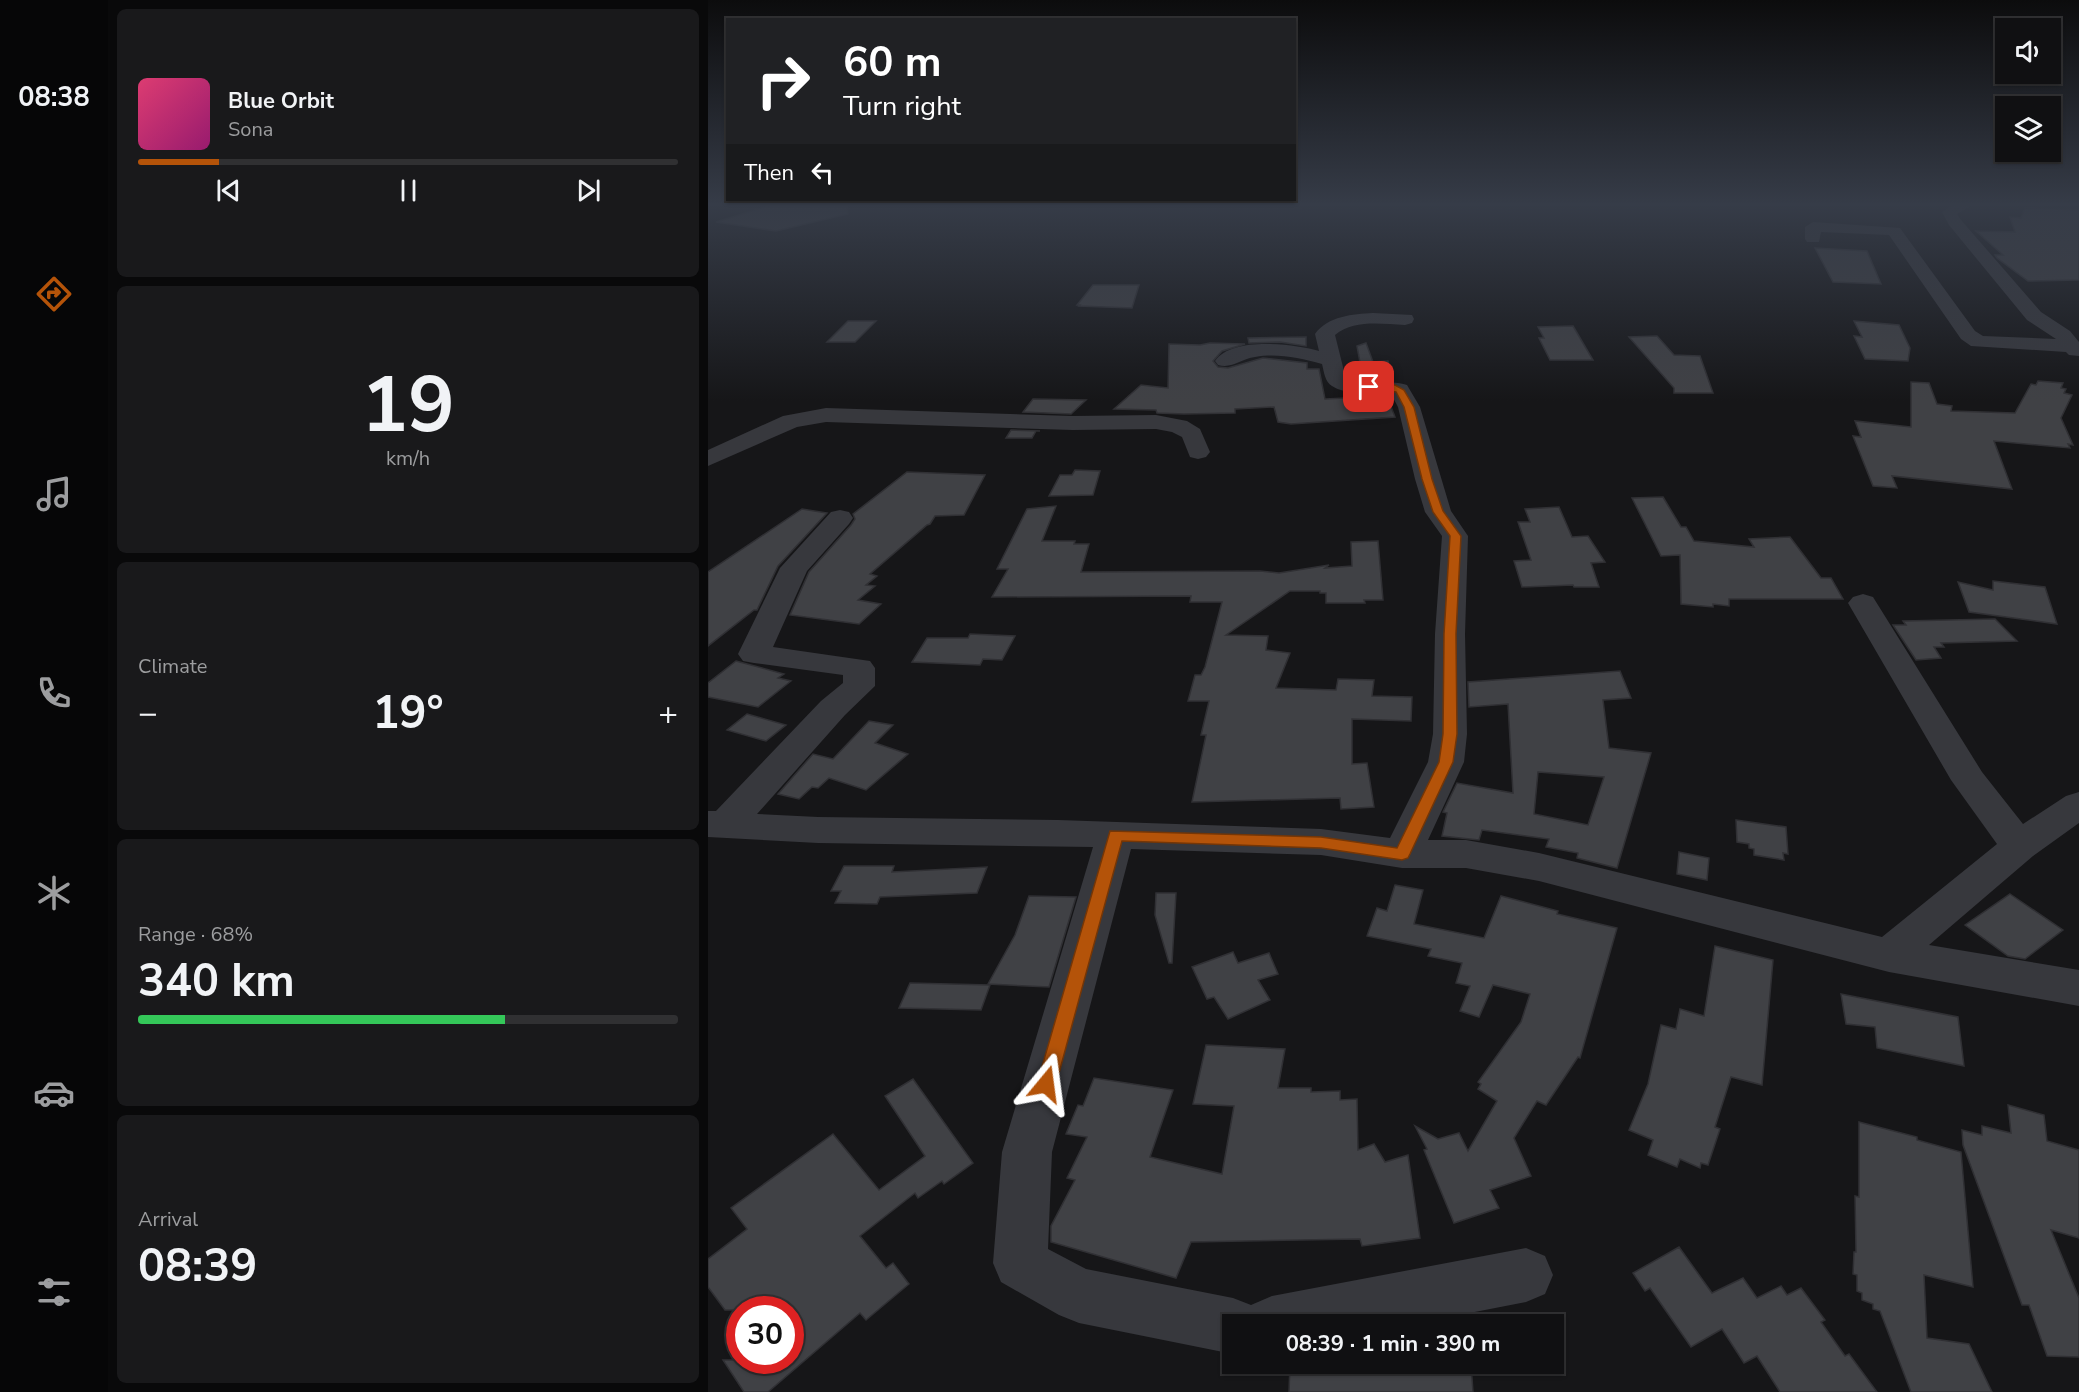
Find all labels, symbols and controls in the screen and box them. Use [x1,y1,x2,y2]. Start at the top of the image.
map controls [1995,18,2061,162]
button: sound [1995,18,2061,84]
text: 60 m [843,34,942,91]
icon: right [744,42,822,120]
text: 08:38 [18,79,90,116]
text: Blue Orbit [228,86,334,116]
text: Turn right [843,88,961,125]
button: layers [1995,96,2061,162]
text: Sona [228,116,273,143]
icon: left [806,156,839,189]
text: Then [744,158,794,188]
icon: previous [212,174,245,207]
icon: pause [392,174,425,207]
icon: next [572,174,605,207]
icon: directions [33,273,75,315]
text: 19 [361,352,455,459]
pin [1343,361,1394,412]
icon: arrive [1352,370,1385,403]
text: km/h [386,445,430,472]
icon: music [33,473,75,515]
text: Climate [138,653,207,680]
icon: phone [33,672,75,714]
text: 19° [372,683,444,744]
text: − [138,691,158,736]
text: + [658,691,678,736]
icon: climate [33,872,75,914]
text: Range · 68% [138,921,253,948]
text: 340 km [138,951,295,1012]
position arrow [1014,1052,1078,1116]
icon: car [33,1072,75,1114]
text: Arrival [138,1206,198,1233]
text: 08:39 [138,1236,257,1297]
icon: filters [33,1271,75,1313]
speed limit sign: 30 [726,1296,804,1374]
text: 08:39 · 1 min · 390 m [1286,1329,1500,1359]

